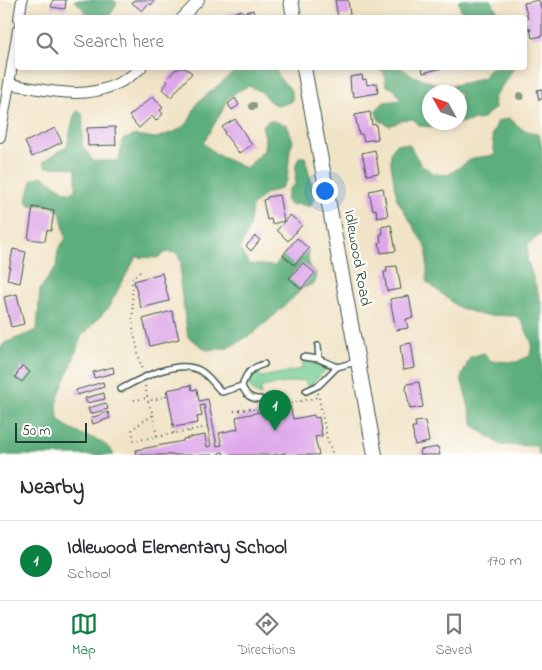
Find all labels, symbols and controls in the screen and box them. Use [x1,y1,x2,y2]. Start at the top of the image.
search box [15,15,527,70]
icon: search [33,29,61,57]
text: Search here [73,29,164,56]
north arrow [422,85,467,130]
your location [312,178,338,204]
street label: Idlewood Road [337,208,377,308]
pin: 1 [259,390,291,431]
scale bar [15,420,88,443]
text: 50 m [22,421,50,442]
text: Nearby [20,473,84,503]
text: Idlewood Elementary School [67,535,287,562]
text: 1 [33,549,39,573]
text: 170 m [487,549,522,573]
text: School [67,562,111,586]
tab: Map [70,610,98,661]
tab: Directions [238,610,296,661]
tab: Saved [436,610,472,661]

